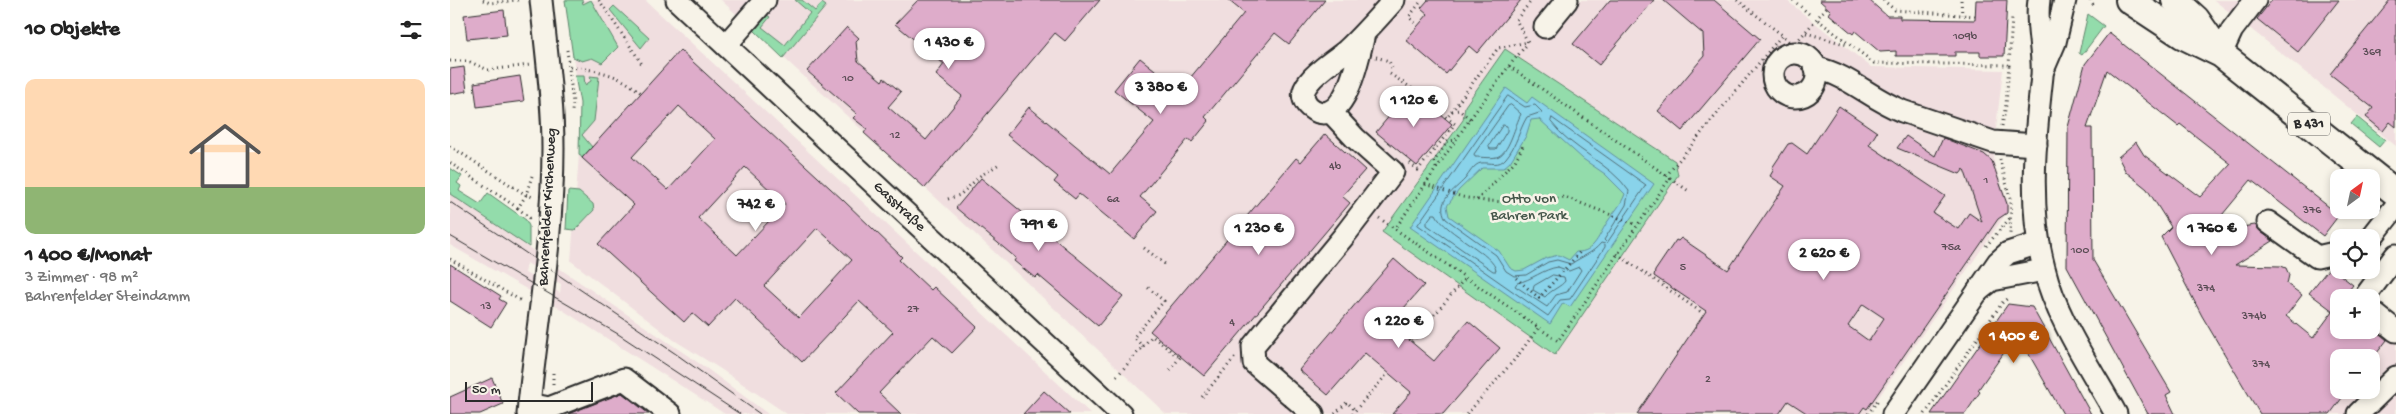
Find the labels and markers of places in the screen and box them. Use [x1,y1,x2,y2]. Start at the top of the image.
pin: 1 430 € [903,28,995,70]
pin: 3 380 € [1115,72,1207,115]
pin: 1 120 € [1368,86,1460,128]
pin: 742 € [721,190,791,232]
pin: 791 € [1004,210,1074,252]
pin: 1 230 € [1213,214,1305,256]
pin: 1 760 € [2166,214,2258,256]
pin: 2 620 € [1778,238,1870,281]
pin: 1 220 € [1353,306,1445,349]
pin: 1 400 € [1968,322,2060,364]

